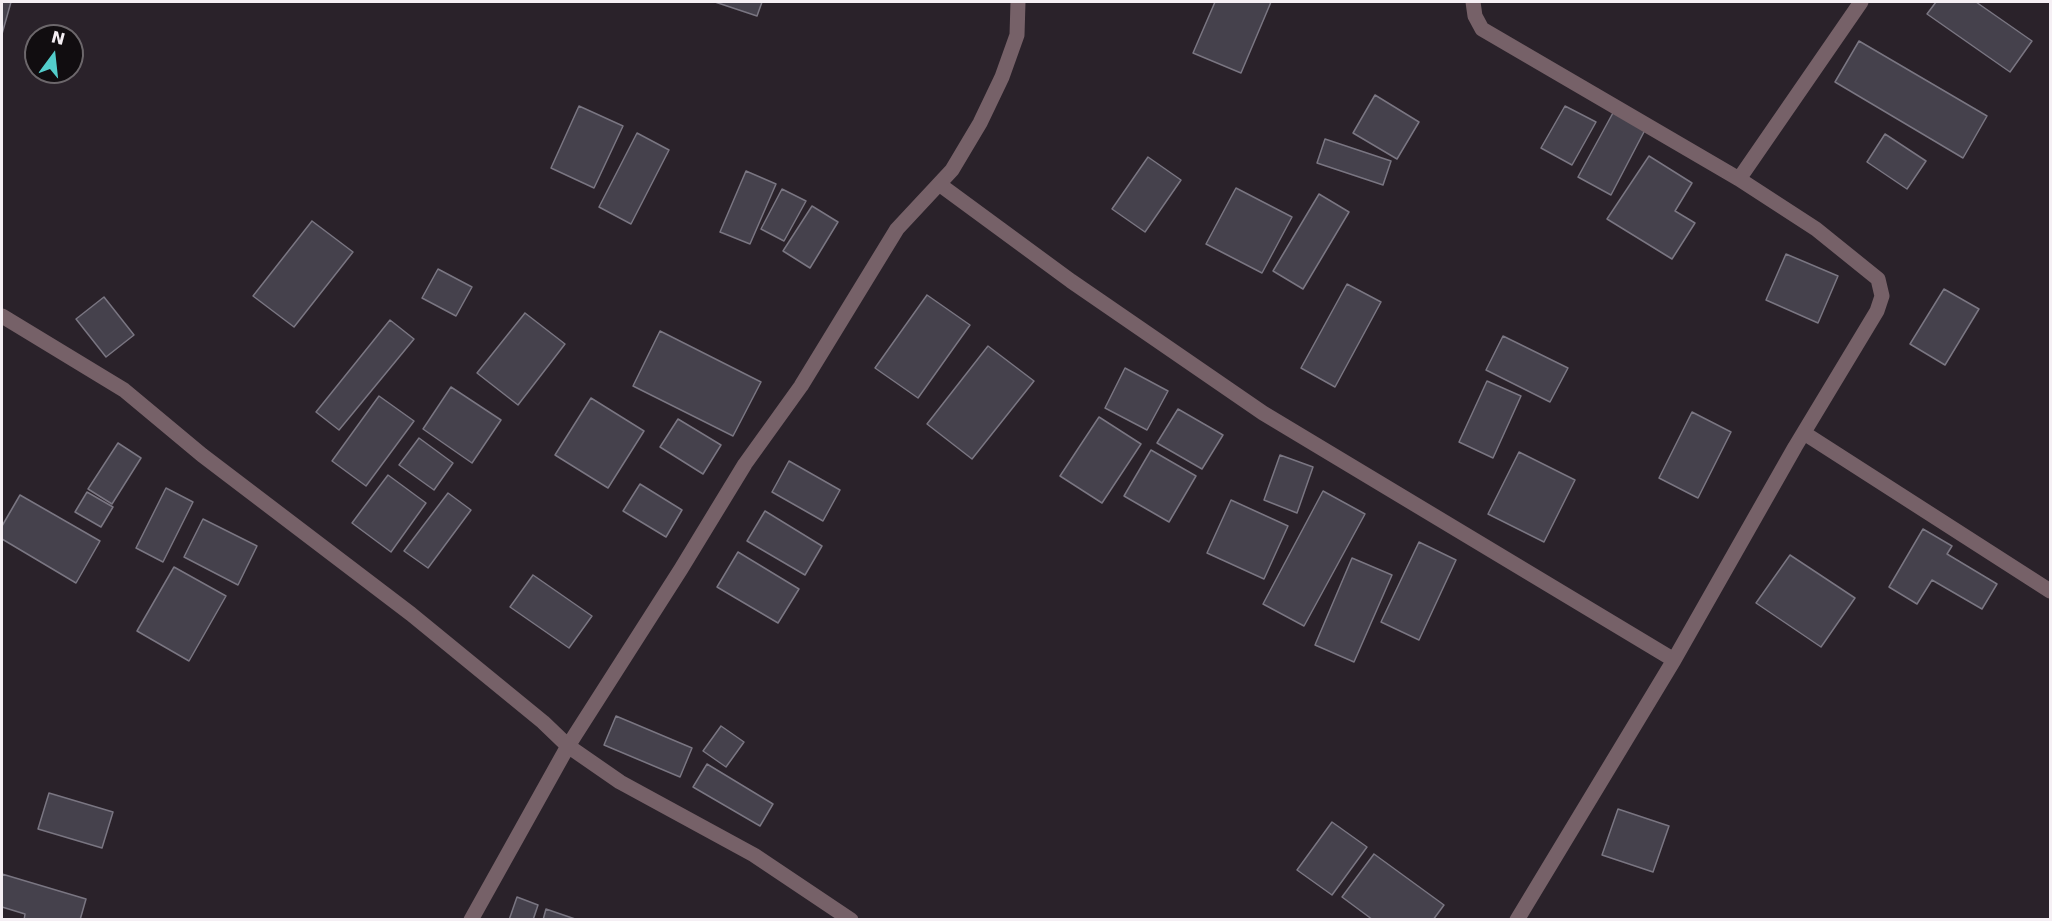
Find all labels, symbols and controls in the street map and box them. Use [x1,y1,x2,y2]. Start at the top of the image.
north arrow [24,24,84,84]
text: N [49,27,67,49]

